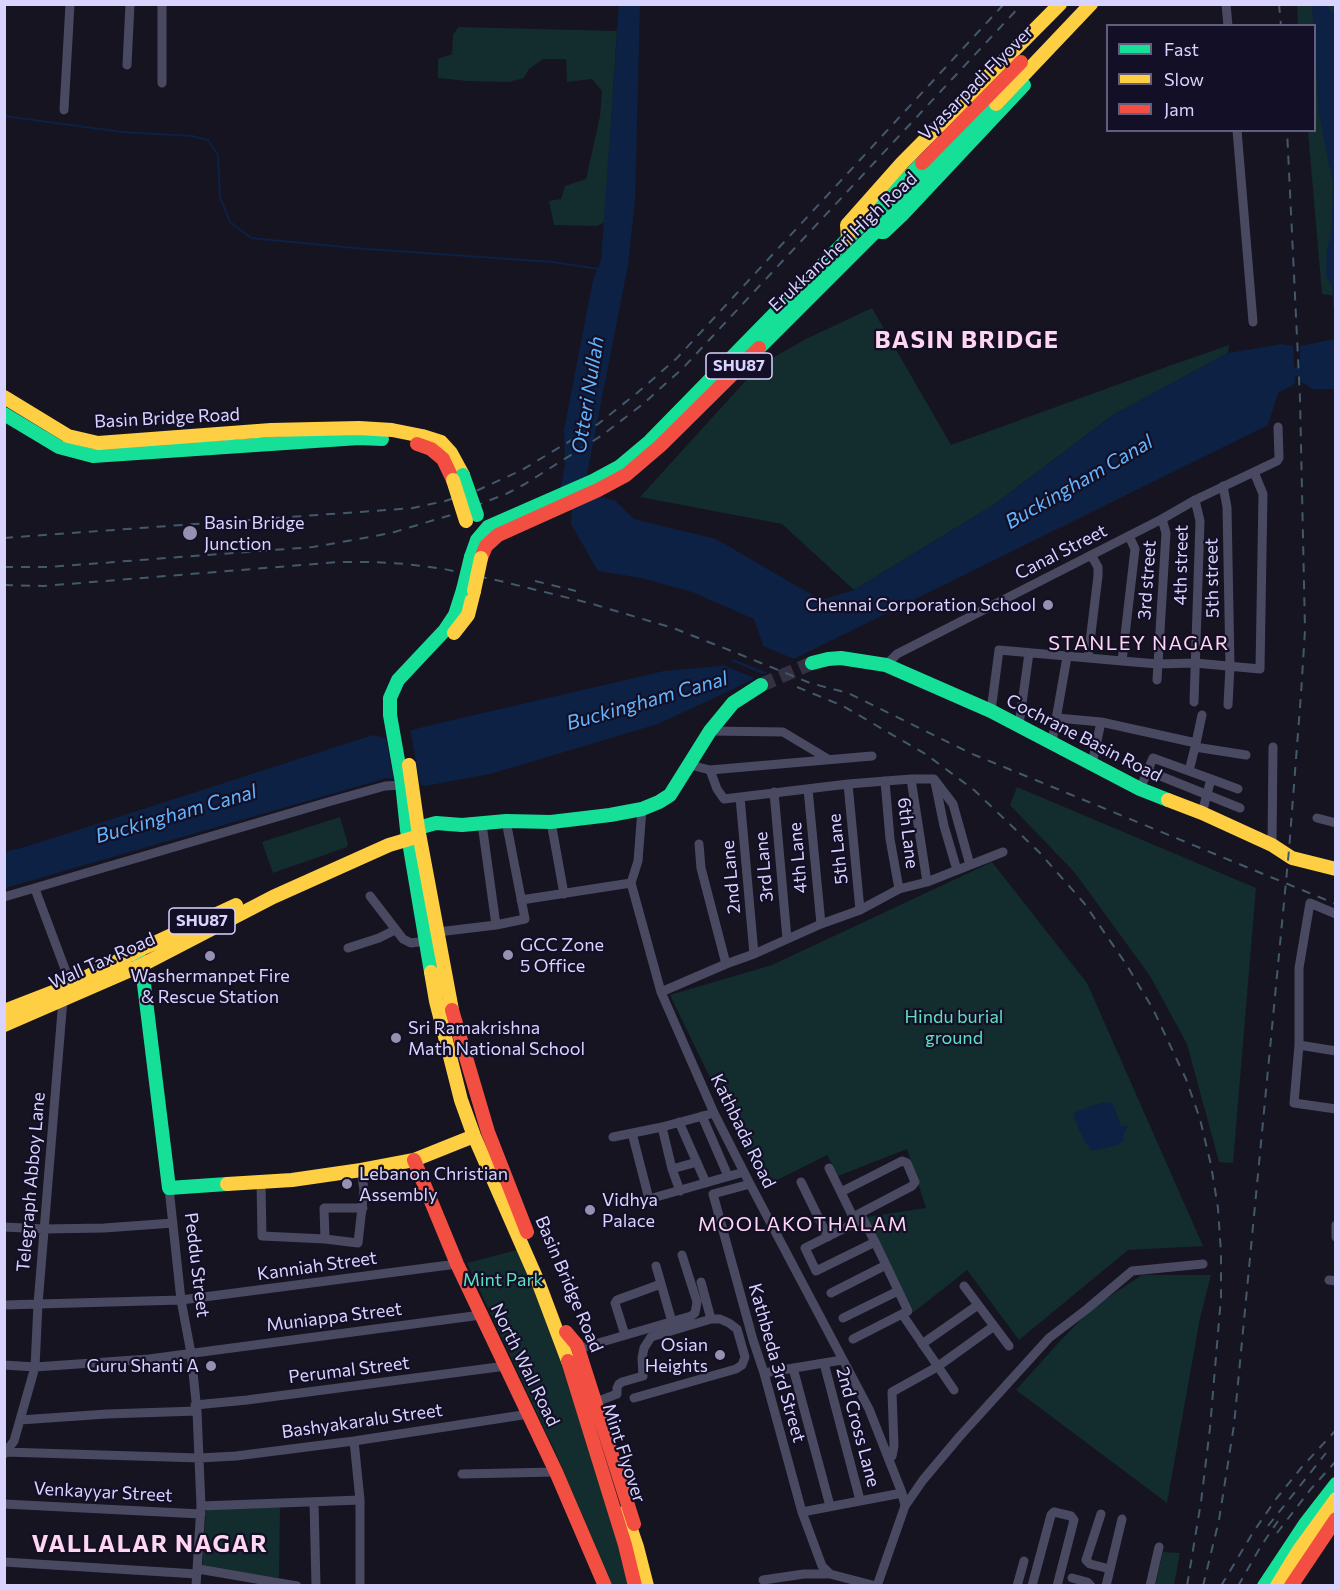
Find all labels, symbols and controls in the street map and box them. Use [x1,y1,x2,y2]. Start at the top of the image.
street label: Vyasarpadi Flyover [914,21,1038,145]
legend [1106,24,1316,132]
text: Fast [1164,38,1199,60]
text: Slow [1164,68,1204,90]
text: Jam [1164,98,1194,120]
street label: Erukkancheri High Road [764,168,922,316]
district label: BASIN BRIDGE [875,326,1059,354]
water label: Otteri Nullah [567,335,609,455]
road number: SHU87 [706,353,772,379]
street label: Basin Bridge Road [94,403,240,433]
water label: Buckingham Canal [1001,430,1157,534]
place label: Basin Bridge Junction [204,512,305,554]
street label: Canal Street [1011,520,1111,584]
marker: Basin Bridge Junction [181,524,199,542]
street label: 4th street [1169,525,1193,605]
street label: 5th street [1201,538,1223,618]
street label: 3rd street [1133,540,1161,620]
place label: Chennai Corporation School [805,594,1036,616]
marker: Chennai Corporation School [1041,598,1055,612]
district label: STANLEY NAGAR [1048,631,1230,655]
water label: Buckingham Canal [564,667,730,735]
street label: Cochrane Basin Road [1003,689,1165,787]
water label: Buckingham Canal [93,780,259,848]
street label: 6th Lane [893,796,923,870]
street label: 5th Lane [824,813,852,885]
street label: 4th Lane [784,821,812,895]
street label: 3rd Lane [750,831,778,903]
street label: 2nd Lane [717,839,745,915]
road number: SHU87 [169,908,235,934]
street label: Wall Tax Road [46,928,158,994]
place label: GCC Zone 5 Office [520,934,604,976]
marker: GCC Zone 5 Office [501,948,515,962]
marker: Washermanpet Fire & Rescue Station [203,949,217,963]
place label: Washermanpet Fire & Rescue Station [130,965,290,1008]
park label: Hindu burial ground [905,1006,1003,1048]
place label: Sri Ramakrishna Math National School [408,1017,585,1060]
marker: Sri Ramakrishna Math National School [389,1031,403,1045]
street label: Kathbada Road [706,1070,780,1192]
street label: Telegraph Abboy Lane [12,1091,50,1273]
place label: Lebanon Christian Assembly [359,1163,508,1206]
marker: Lebanon Christian Assembly [340,1177,354,1191]
place label: Vidhya Palace [602,1189,658,1232]
marker: Vidhya Palace [583,1203,597,1217]
street label: Peddu Street [180,1211,214,1319]
district label: MOOLAKOTHALAM [698,1212,908,1236]
street label: Basin Bridge Road [531,1213,607,1355]
street label: Kanniah Street [256,1247,378,1285]
park label: Mint Park [463,1269,543,1291]
street label: Kathbeda 3rd Street [744,1281,810,1445]
street label: Muniappa Street [265,1298,403,1336]
street label: North Wall Road [486,1300,564,1430]
place label: Osian Heights [645,1334,708,1376]
marker: Osian Heights [713,1348,727,1362]
street label: Perumal Street [287,1352,411,1388]
place label: Guru Shanti A [87,1355,199,1377]
marker: Guru Shanti A [204,1359,218,1373]
street label: 2nd Cross Lane [832,1365,884,1489]
street label: Bashyakaralu Street [280,1399,444,1443]
street label: Mint Flyover [598,1401,650,1505]
street label: Venkayyar Street [33,1478,173,1506]
district label: VALLALAR NAGAR [32,1530,268,1558]

